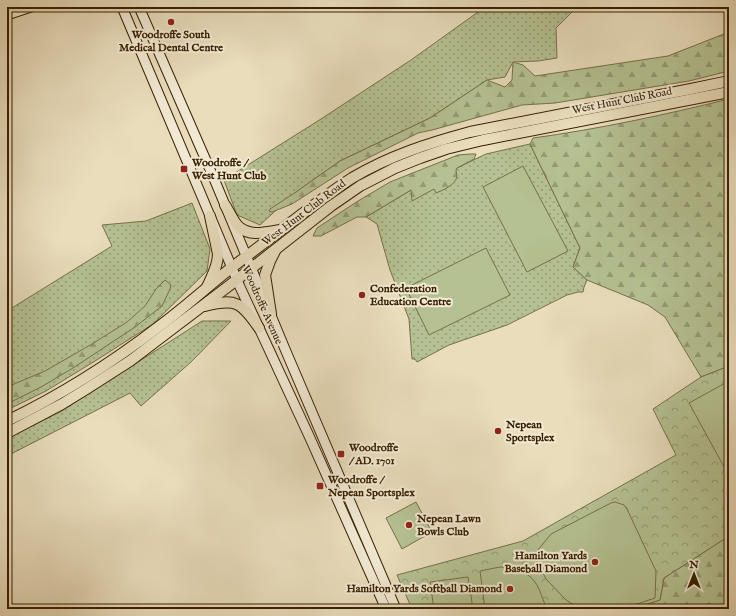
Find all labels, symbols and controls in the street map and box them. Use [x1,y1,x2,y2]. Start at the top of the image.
marker: Woodroffe South Medical Dental Centre [166,17,176,27]
place label: Woodroffe South Medical Dental Centre [119,28,223,55]
street label: West Hunt Club Road [571,84,673,118]
place label: Woodroffe / West Hunt Club [191,156,267,183]
marker: Woodroffe / West Hunt Club [179,164,189,174]
street label: West Hunt Club Road [259,177,349,249]
street label: Woodroffe Avenue [238,263,286,347]
place label: Confederation Education Centre [370,282,451,309]
marker: Confederation Education Centre [357,290,367,300]
place label: Nepean Sportsplex [505,418,555,445]
marker: Nepean Sportsplex [493,426,503,436]
place label: Woodroffe / AD. 1701 [348,441,398,468]
marker: Woodroffe / AD. 1701 [336,449,346,459]
place label: Woodroffe / Nepean Sportsplex [327,473,415,500]
marker: Woodroffe / Nepean Sportsplex [315,481,325,491]
place label: Nepean Lawn Bowls Club [416,512,481,539]
marker: Nepean Lawn Bowls Club [404,520,414,530]
place label: Hamilton Yards Baseball Diamond [504,549,588,576]
north arrow [674,554,714,594]
marker: Hamilton Yards Baseball Diamond [590,557,600,567]
text: N [688,558,699,572]
place label: Hamilton Yards Softball Diamond [346,582,503,596]
marker: Hamilton Yards Softball Diamond [505,584,515,594]

